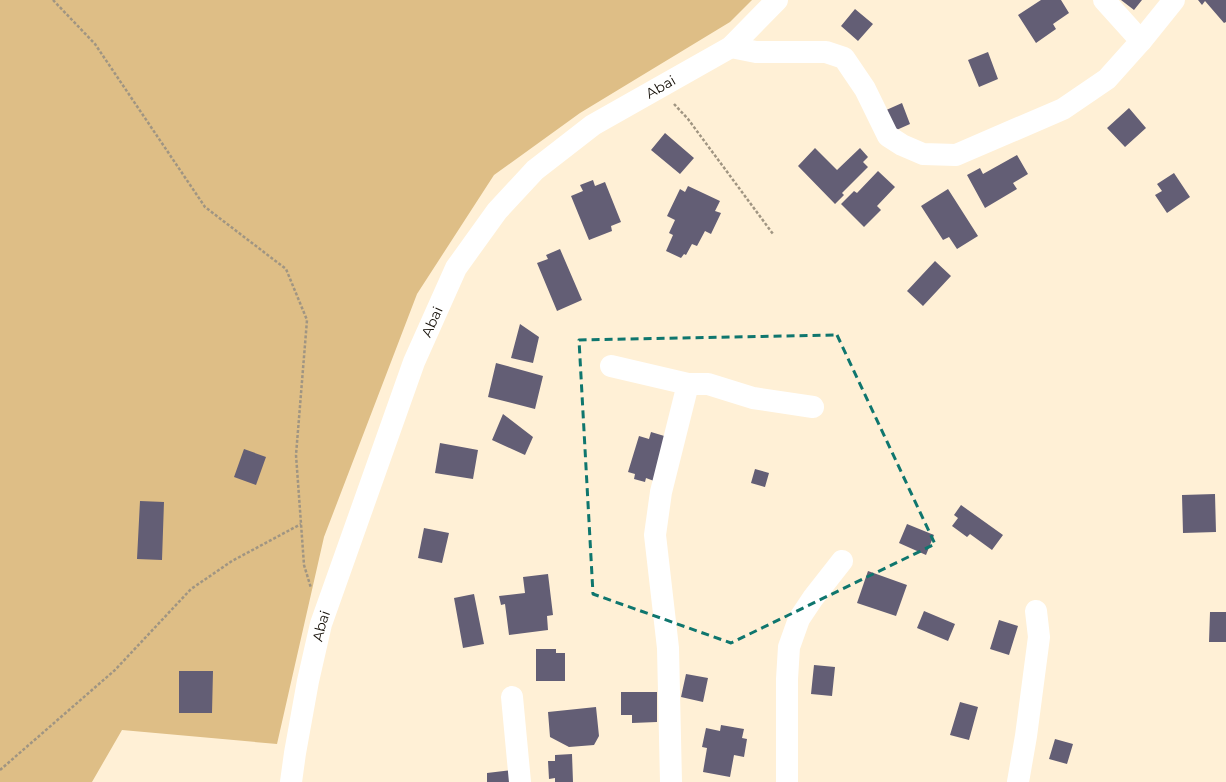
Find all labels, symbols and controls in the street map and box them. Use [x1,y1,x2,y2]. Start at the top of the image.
street label: Abai [642,71,679,102]
street label: Abai [417,304,447,340]
street label: Abai [308,608,334,643]

